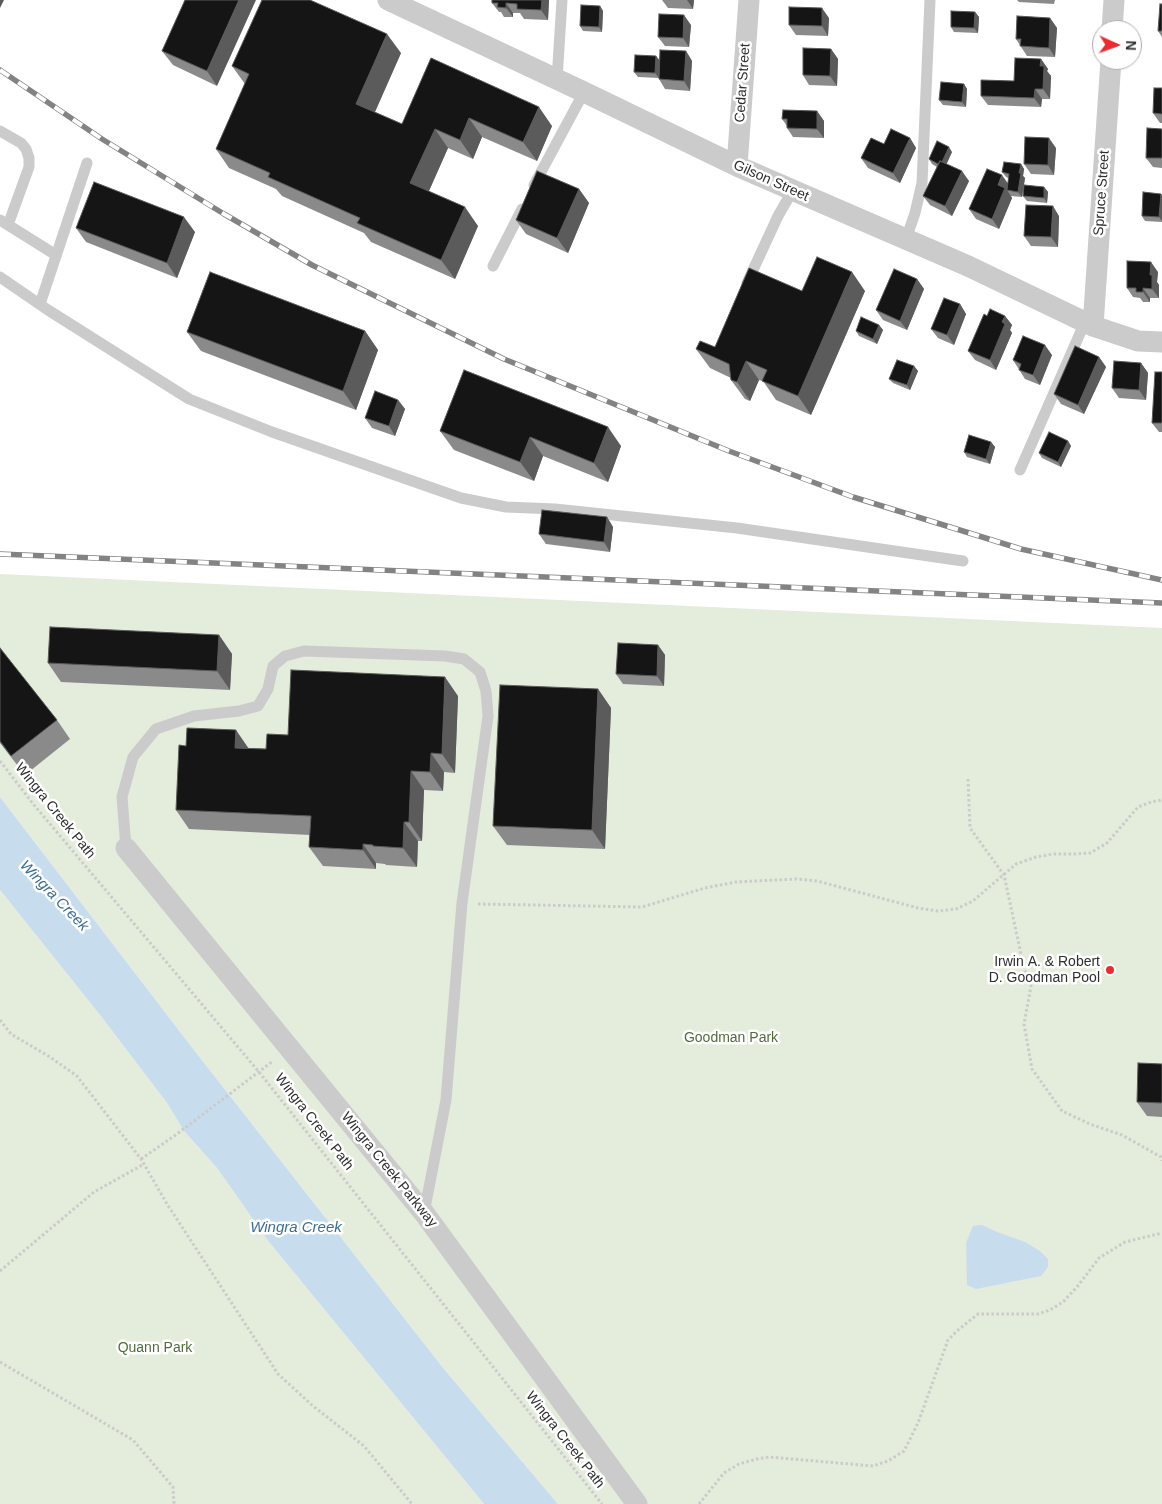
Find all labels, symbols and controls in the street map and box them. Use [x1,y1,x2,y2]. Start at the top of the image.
north arrow [1092,20,1142,70]
text: N [1123,40,1139,51]
street label: Cedar Street [732,43,754,123]
street label: Spruce Street [1091,150,1113,236]
street label: Gilson Street [731,157,811,205]
street label: Wingra Creek Path [11,760,99,862]
water label: Wingra Creek [16,857,92,935]
place label: Irwin A. & Robert D. Goodman Pool [989,954,1100,986]
marker: Irwin A. & Robert D. Goodman Pool [1104,964,1116,976]
park label: Goodman Park [684,1030,778,1046]
street label: Wingra Creek Path [271,1070,357,1174]
street label: Wingra Creek Parkway [337,1109,441,1231]
water label: Wingra Creek [250,1219,342,1237]
park label: Quann Park [118,1340,192,1356]
street label: Wingra Creek Path [522,1388,608,1492]

